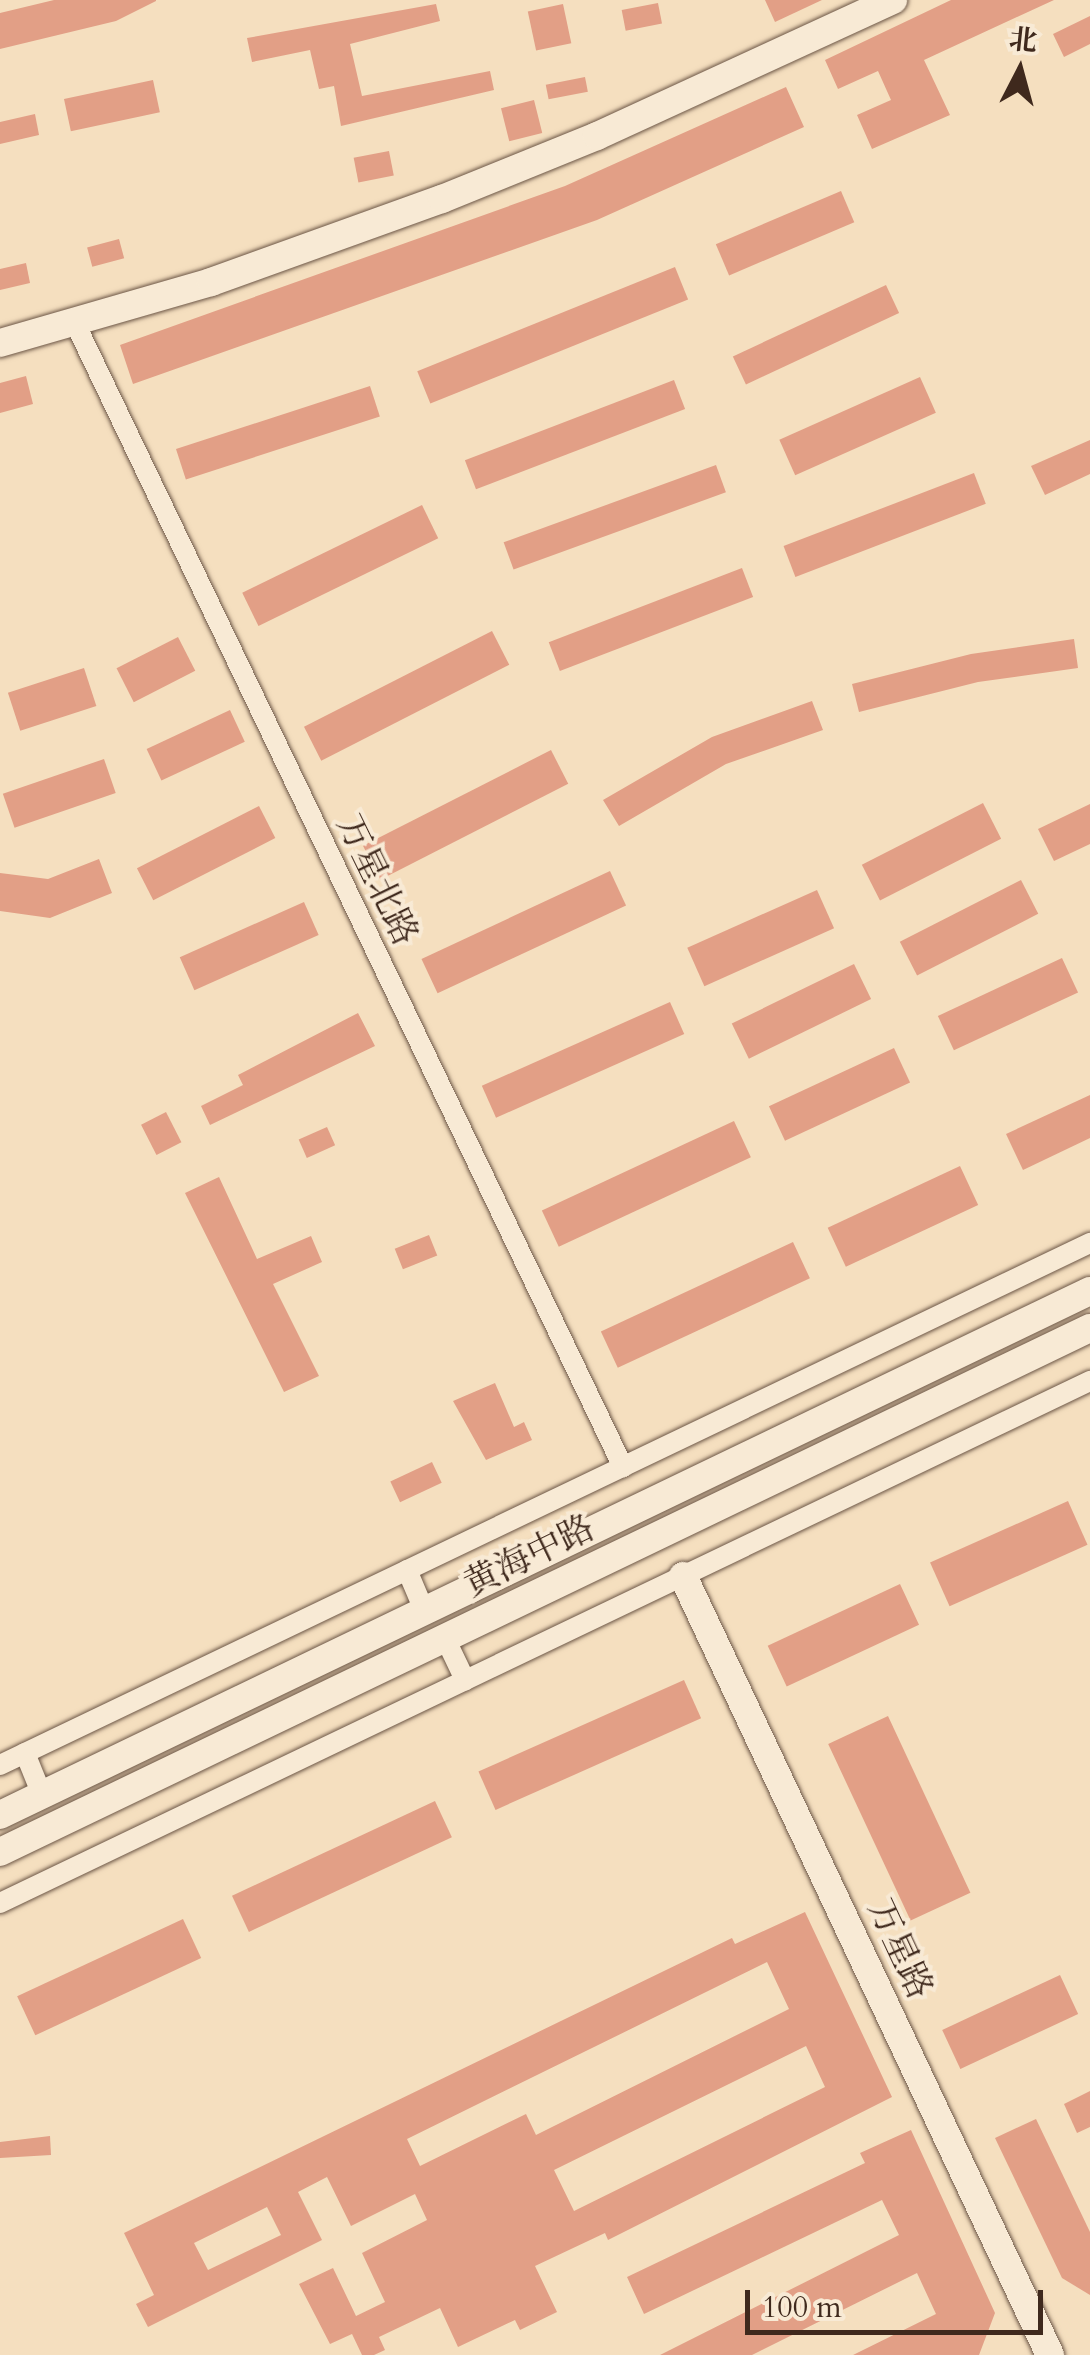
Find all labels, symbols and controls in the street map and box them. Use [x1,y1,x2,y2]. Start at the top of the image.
north arrow [970,20,1070,120]
text: 北 [1007,20,1039,61]
street label: 万星北路 [327,808,427,952]
street label: 黄海中路 [457,1506,601,1606]
street label: 万星路 [859,1893,941,2005]
scale bar [750,2270,1048,2332]
text: 100 m [762,2287,842,2328]

